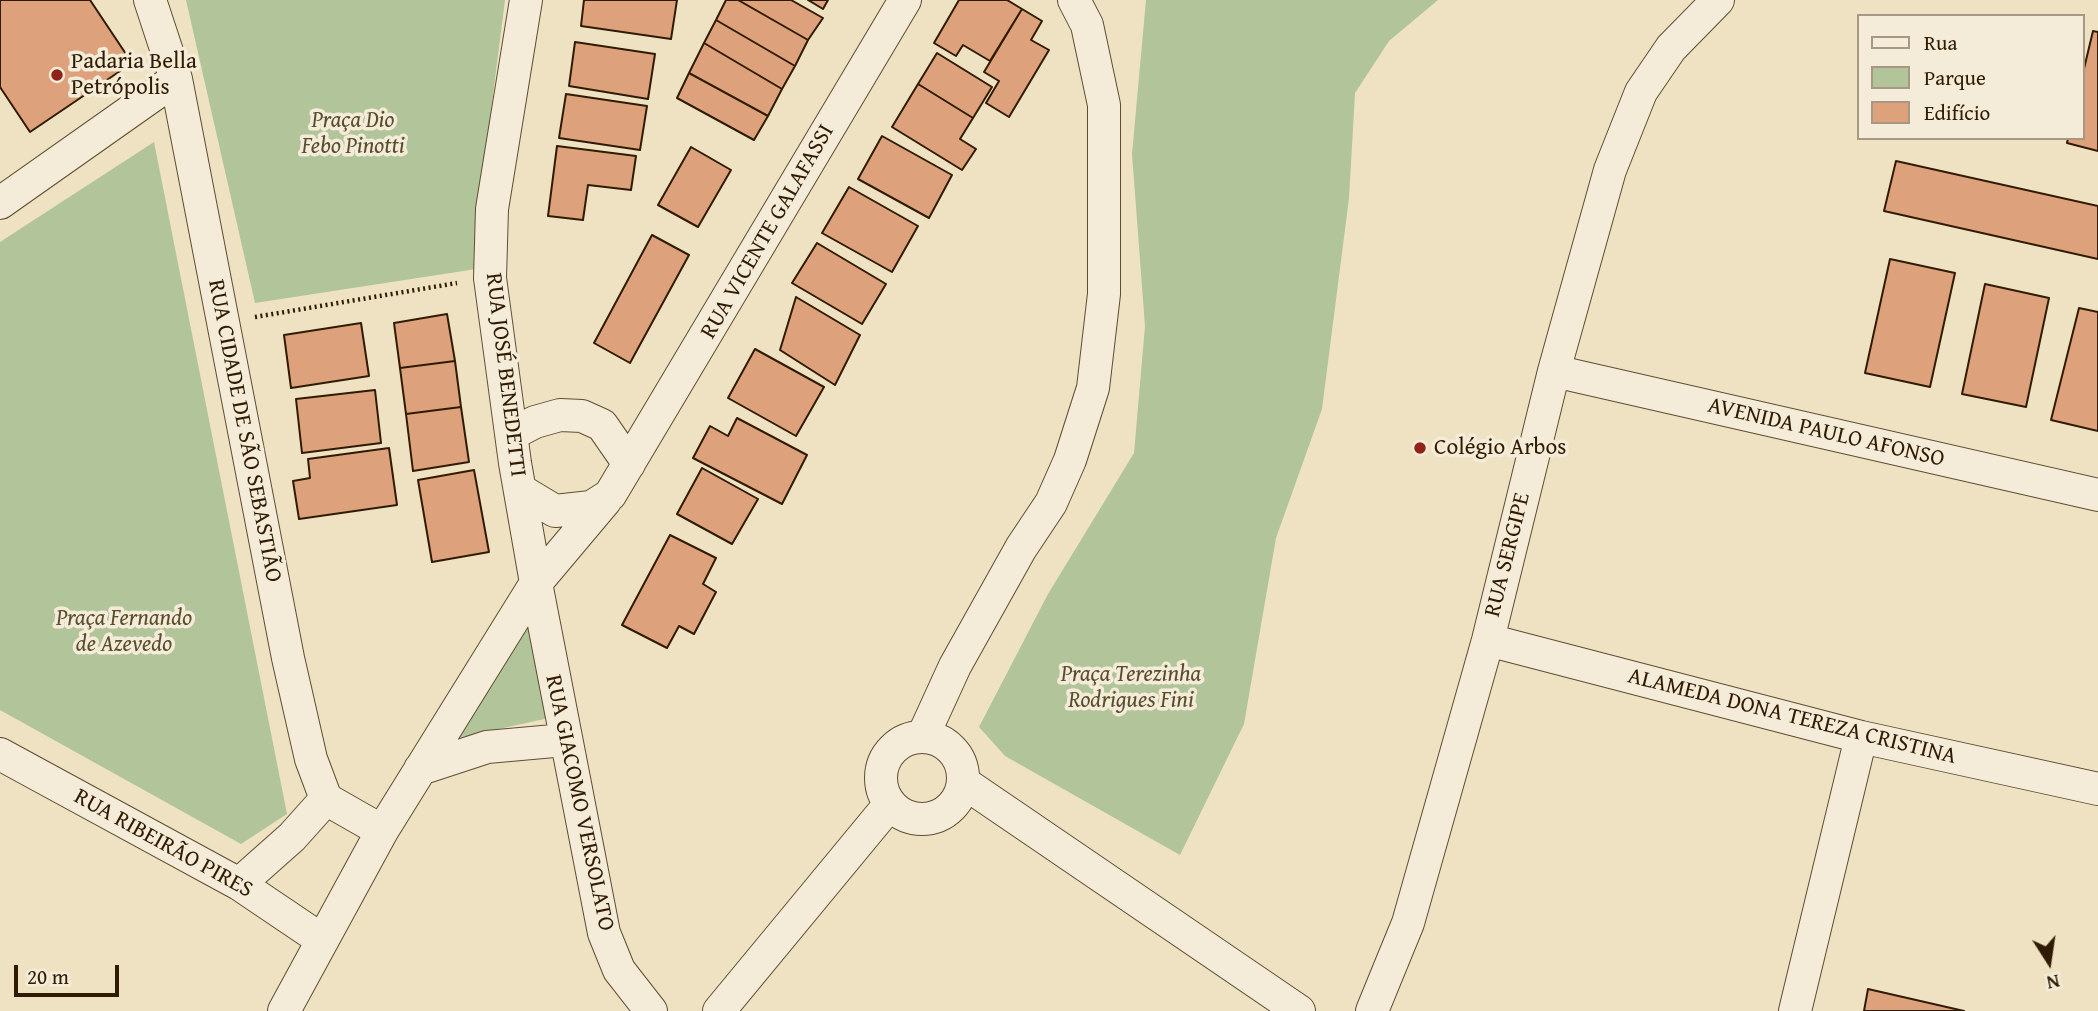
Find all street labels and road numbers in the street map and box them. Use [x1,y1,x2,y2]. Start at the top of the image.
street label: RUA VICENTE GALAFASSI [695,120,841,344]
street label: RUA JOSÉ BENEDETTI [479,271,531,479]
street label: RUA CIDADE DE SÃO SEBASTIÃO [201,277,287,585]
street label: AVENIDA PAULO AFONSO [1705,392,1947,474]
street label: RUA SERGIPE [1479,490,1537,620]
street label: ALAMEDA DONA TEREZA CRISTINA [1625,663,1959,771]
street label: RUA GIACOMO VERSOLATO [538,673,620,933]
street label: RUA RIBEIRÃO PIRES [69,783,257,905]

